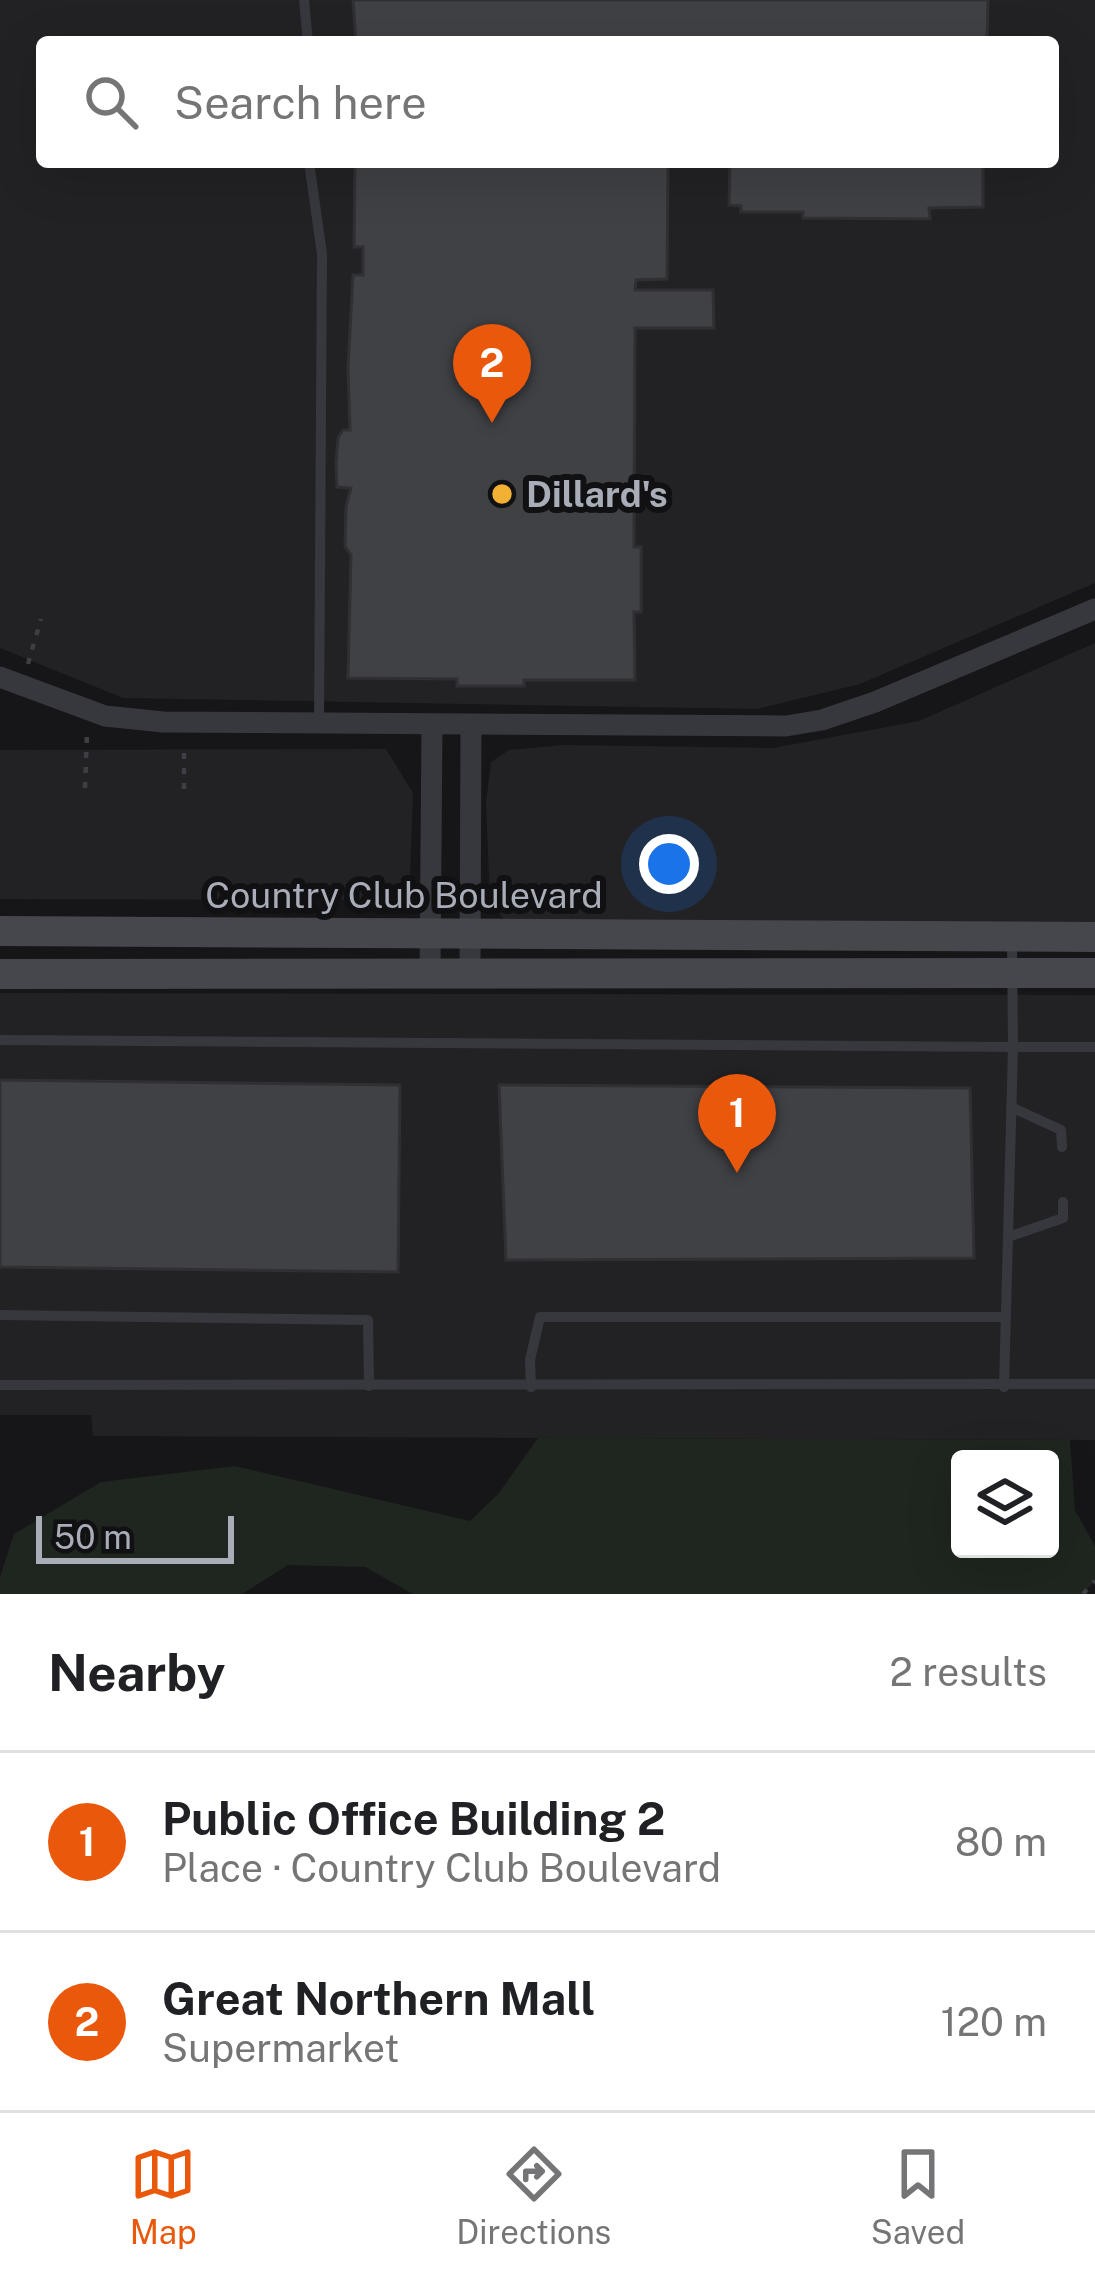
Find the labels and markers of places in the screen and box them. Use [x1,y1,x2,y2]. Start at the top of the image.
pin: 2 [453,324,531,423]
place label: Dillard's [526,473,668,515]
marker: Dillard's [489,481,515,507]
pin: 1 [698,1074,776,1173]

